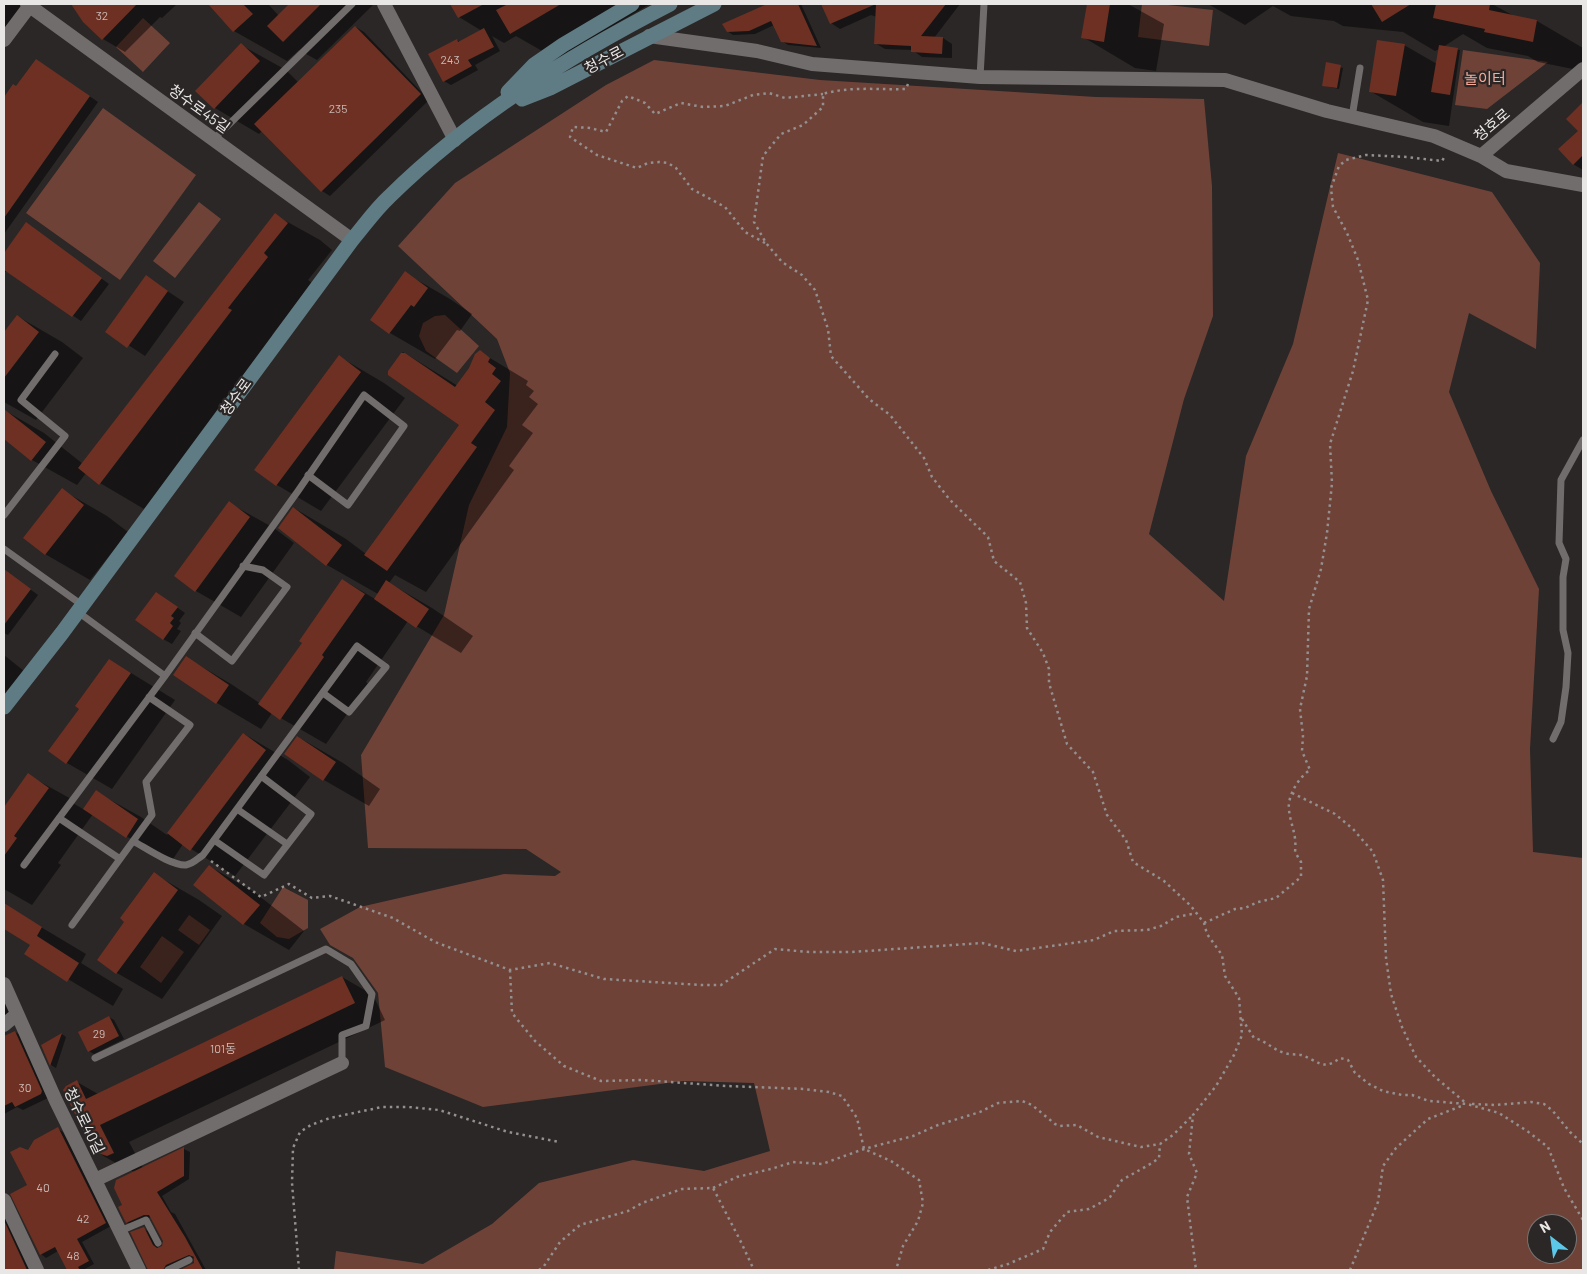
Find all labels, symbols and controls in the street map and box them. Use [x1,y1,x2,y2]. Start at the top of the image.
house number: 32 [96,9,108,23]
street label: 청수로 [581,42,627,78]
house number: 243 [440,53,460,67]
park label: 놀이터 [1464,70,1506,88]
street label: 청수로45길 [165,81,233,137]
house number: 235 [329,102,347,116]
street label: 청호로 [1470,105,1514,145]
street label: 청수로 [217,375,255,419]
house number: 29 [93,1027,105,1041]
house number: 101동 [210,1042,236,1056]
house number: 30 [19,1081,31,1095]
street label: 청수로40길 [60,1085,108,1157]
house number: 40 [36,1181,50,1195]
house number: 42 [76,1212,90,1226]
north arrow [1527,1214,1577,1264]
text: N [1536,1217,1553,1236]
house number: 48 [67,1249,79,1263]

